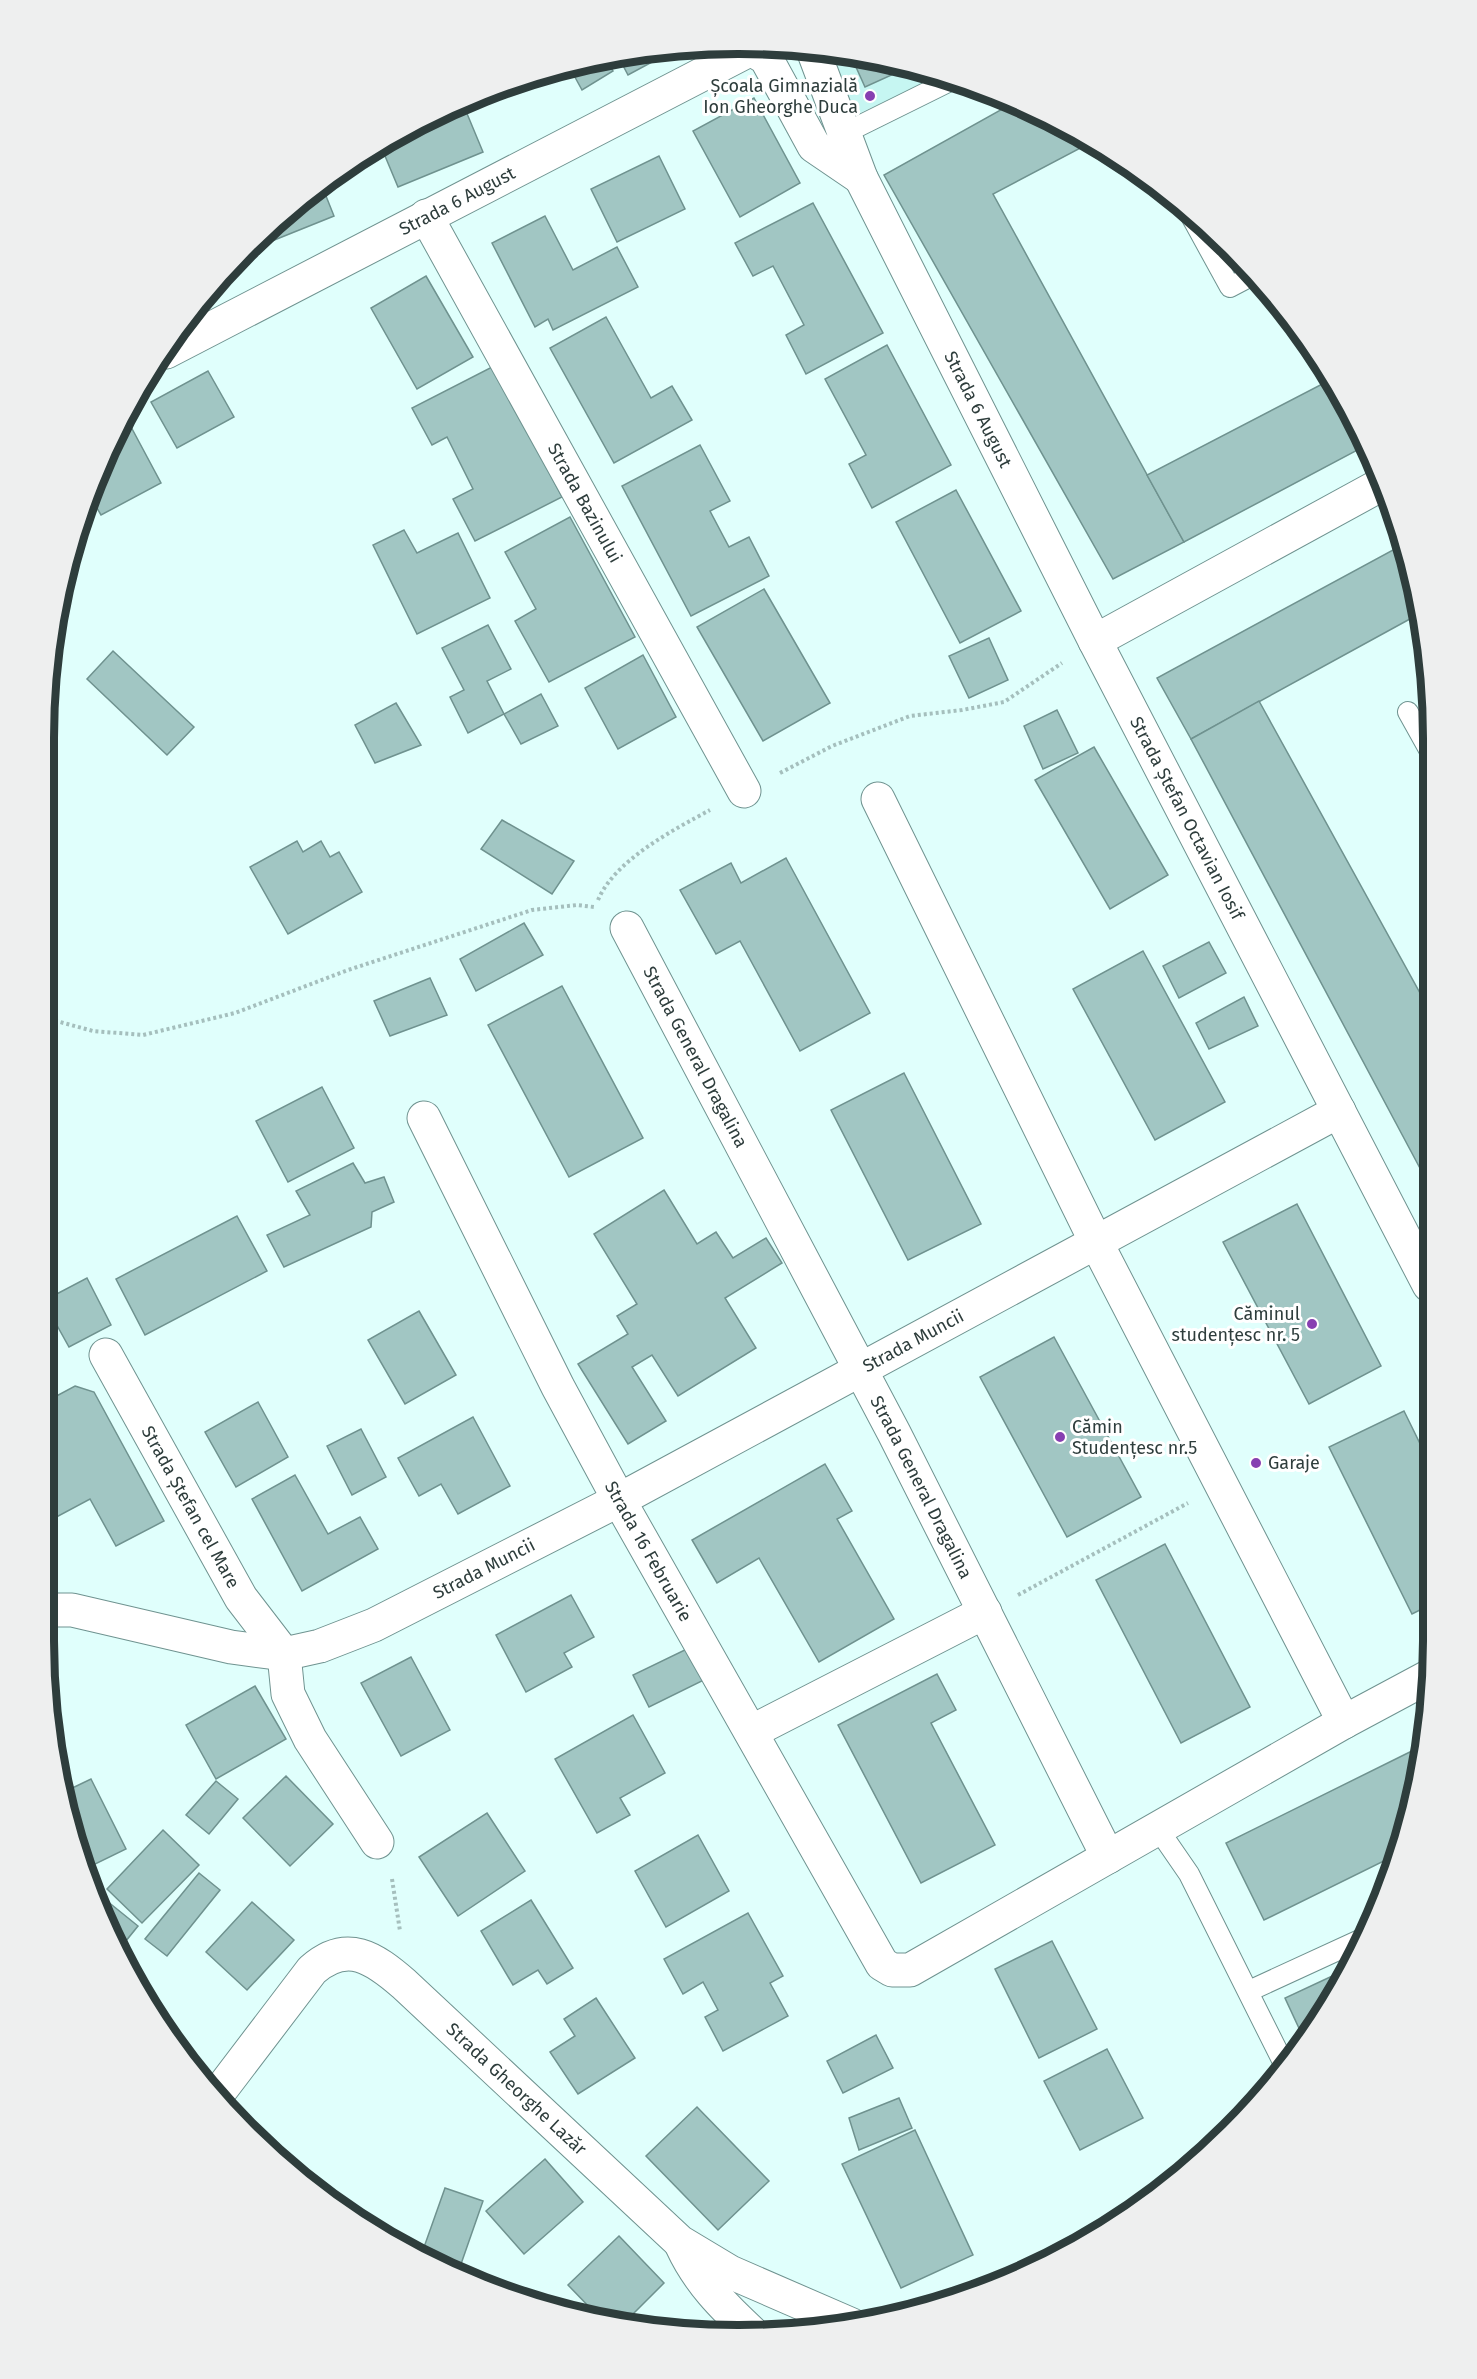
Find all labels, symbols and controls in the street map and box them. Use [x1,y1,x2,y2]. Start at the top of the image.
place label: Școala Gimnazială Ion Gheorghe Duca [703,75,858,118]
marker: Școala Gimnazială Ion Gheorghe Duca [863,89,877,103]
street label: Strada 6 August [396,162,519,240]
street label: Strada 6 August [939,348,1017,472]
street label: Strada Bazinului [543,439,627,567]
street label: Strada Ștefan Octavian Iosif [1125,713,1250,925]
street label: Strada General Dragalina [638,963,752,1152]
place label: Căminul studențesc nr. 5 [1172,1303,1300,1347]
street label: Strada Muncii [859,1305,968,1377]
marker: Căminul studențesc nr. 5 [1305,1317,1319,1331]
street label: Strada General Dragalina [865,1392,977,1582]
place label: Cămin Studențesc nr.5 [1072,1416,1197,1460]
street label: Strada Ștefan cel Mare [137,1422,244,1592]
marker: Cămin Studențesc nr.5 [1053,1430,1067,1444]
place label: Garaje [1268,1452,1320,1474]
marker: Garaje [1249,1456,1263,1470]
street label: Strada 16 Februarie [600,1477,697,1625]
street label: Strada Muncii [429,1534,539,1604]
street label: Strada Gheorghe Lazăr [442,2018,591,2160]

